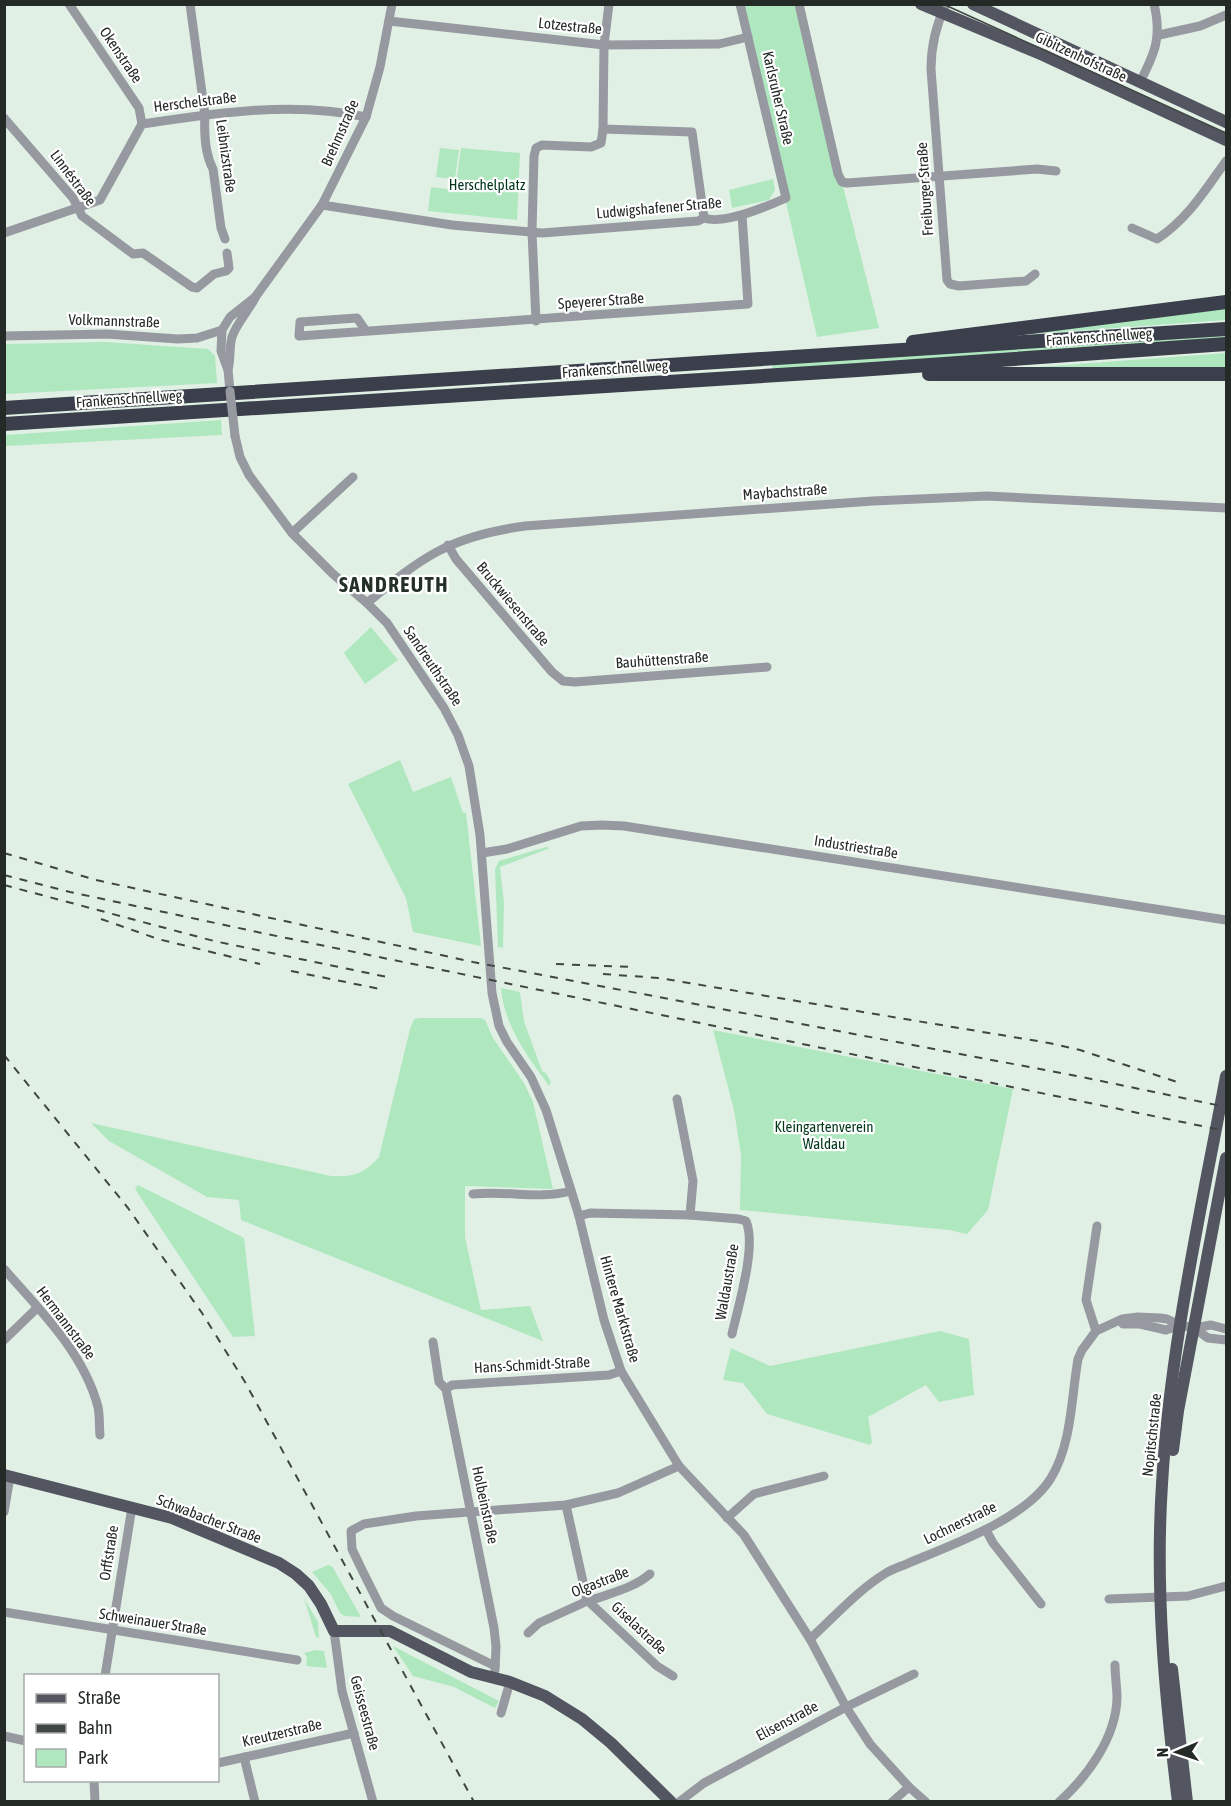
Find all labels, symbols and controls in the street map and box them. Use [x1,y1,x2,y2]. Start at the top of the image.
street label: Lotzestraße [537,14,603,37]
street label: Okenstraße [97,24,146,86]
street label: Gibitzenhofstraße [1033,28,1130,85]
street label: Karlsruher Straße [759,49,798,147]
street label: Herschelstraße [152,88,238,115]
street label: Brehmstraße [317,97,362,169]
street label: Leibnizstraße [213,118,240,194]
street label: Freiburger Straße [913,141,936,236]
street label: Linnéstraße [47,147,100,209]
park label: Herschelplatz [449,176,526,193]
street label: Ludwigshafener Straße [596,194,722,221]
street label: Speyerer Straße [557,289,645,312]
street label: Volkmannstraße [68,310,160,331]
street label: Frankenschnellweg [1045,324,1153,349]
street label: Frankenschnellweg [561,356,669,381]
street label: Frankenschnellweg [75,386,183,411]
street label: Maybachstraße [742,480,828,503]
street label: Bruckwiesenstraße [473,558,553,649]
district label: SANDREUTH [339,572,449,596]
street label: Sandreuthstraße [401,623,466,709]
street label: Bauhüttenstraße [615,648,709,671]
street label: Industriestraße [813,832,899,862]
park label: Kleingartenverein Waldau [774,1118,874,1152]
street label: Waldaustraße [711,1242,742,1321]
street label: Hintere Marktstraße [597,1253,644,1365]
street label: Hermannstraße [33,1283,99,1363]
street label: Hans-Schmidt-Straße [474,1353,591,1376]
street label: Nopitschstraße [1139,1392,1164,1477]
street label: Holbeinstraße [469,1465,502,1545]
street label: Schwabacher Straße [154,1491,264,1546]
street label: Lochnerstraße [921,1498,999,1547]
street label: Orffstraße [96,1524,121,1582]
street label: Olgastraße [569,1563,631,1600]
street label: Giselastraße [608,1598,671,1658]
street label: Schweinauer Straße [98,1605,208,1638]
legend [24,1674,219,1782]
street label: Geisseestraße [347,1674,384,1752]
text: Straße [78,1687,121,1708]
street label: Elisenstraße [753,1697,821,1744]
street label: Kreutzerstraße [240,1715,324,1750]
text: Bahn [78,1717,112,1738]
north arrow [1147,1722,1207,1782]
text: Park [78,1747,108,1768]
text: N [1153,1747,1171,1758]

